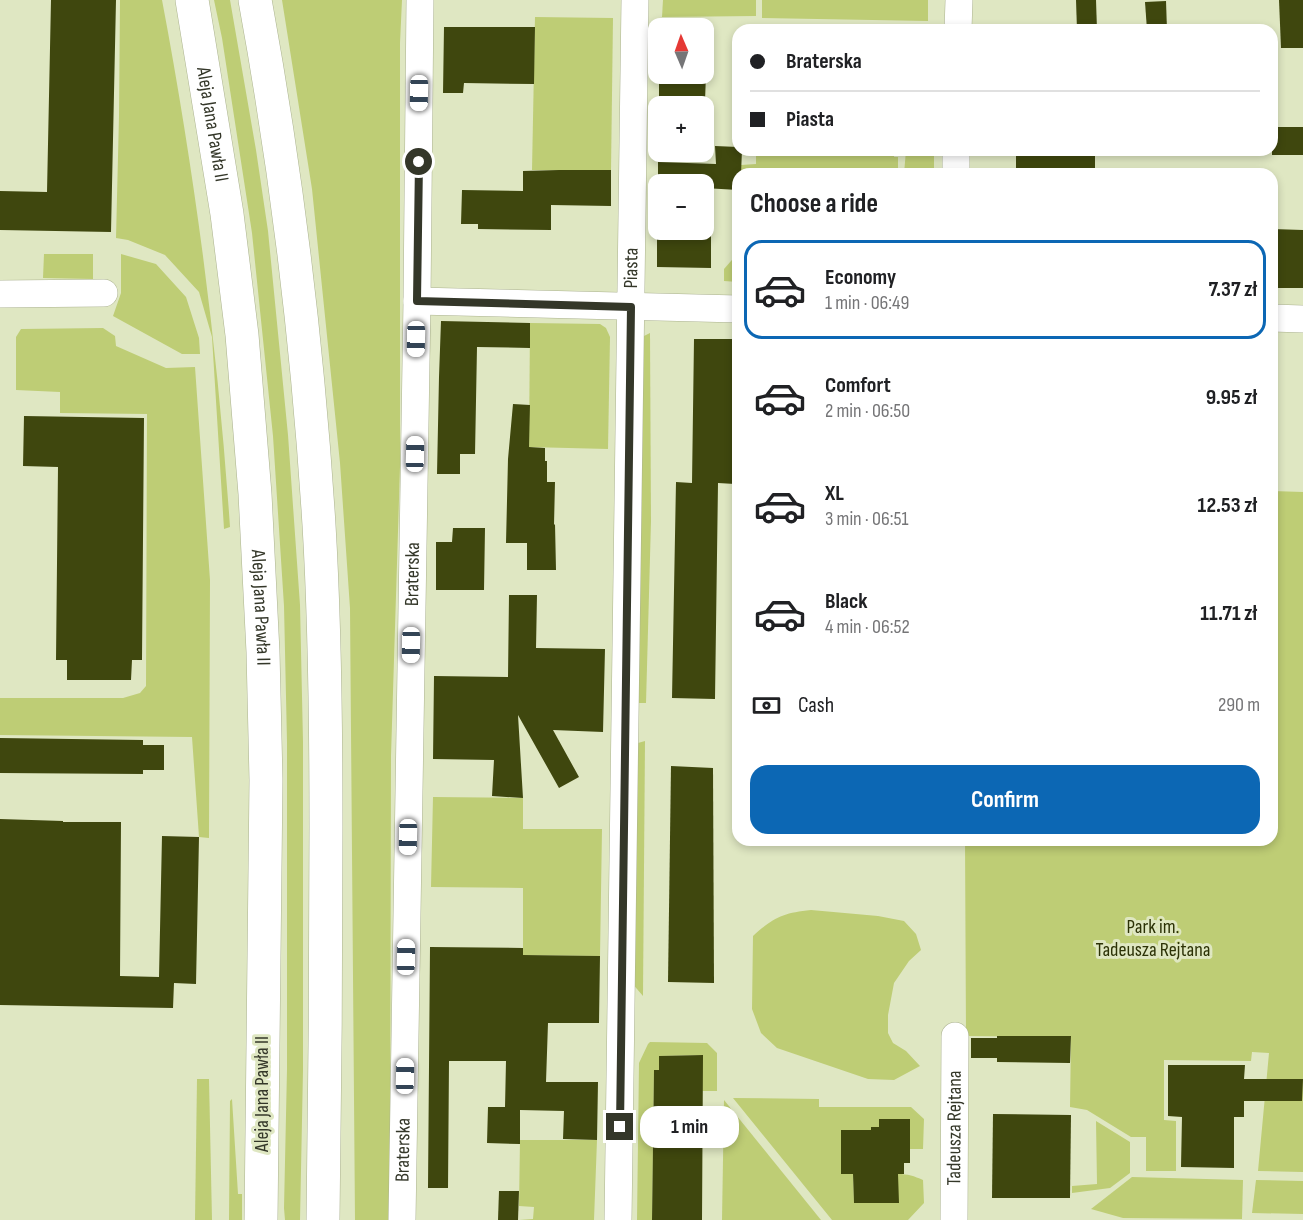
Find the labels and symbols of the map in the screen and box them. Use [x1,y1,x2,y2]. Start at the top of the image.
north arrow [648,18,714,84]
street label: Aleja Jana Pawła II [191,64,234,184]
car [410,75,428,111]
route start [405,148,432,175]
street label: Piasta [619,248,644,289]
car [407,321,425,357]
car [406,436,424,472]
street label: Braterska [400,542,425,606]
street label: Aleja Jana Pawła II [246,548,275,666]
car [402,627,420,663]
car [399,819,417,855]
park label: Park im. Tadeusza Rejtana [1096,915,1210,962]
car [397,939,415,975]
street label: Aleja Jana Pawła II [250,1036,274,1153]
car [396,1058,414,1094]
street label: Tadeusza Rejtana [942,1070,967,1186]
callout: 1 min [641,1106,740,1148]
route end [606,1113,633,1140]
street label: Braterska [391,1118,416,1182]

